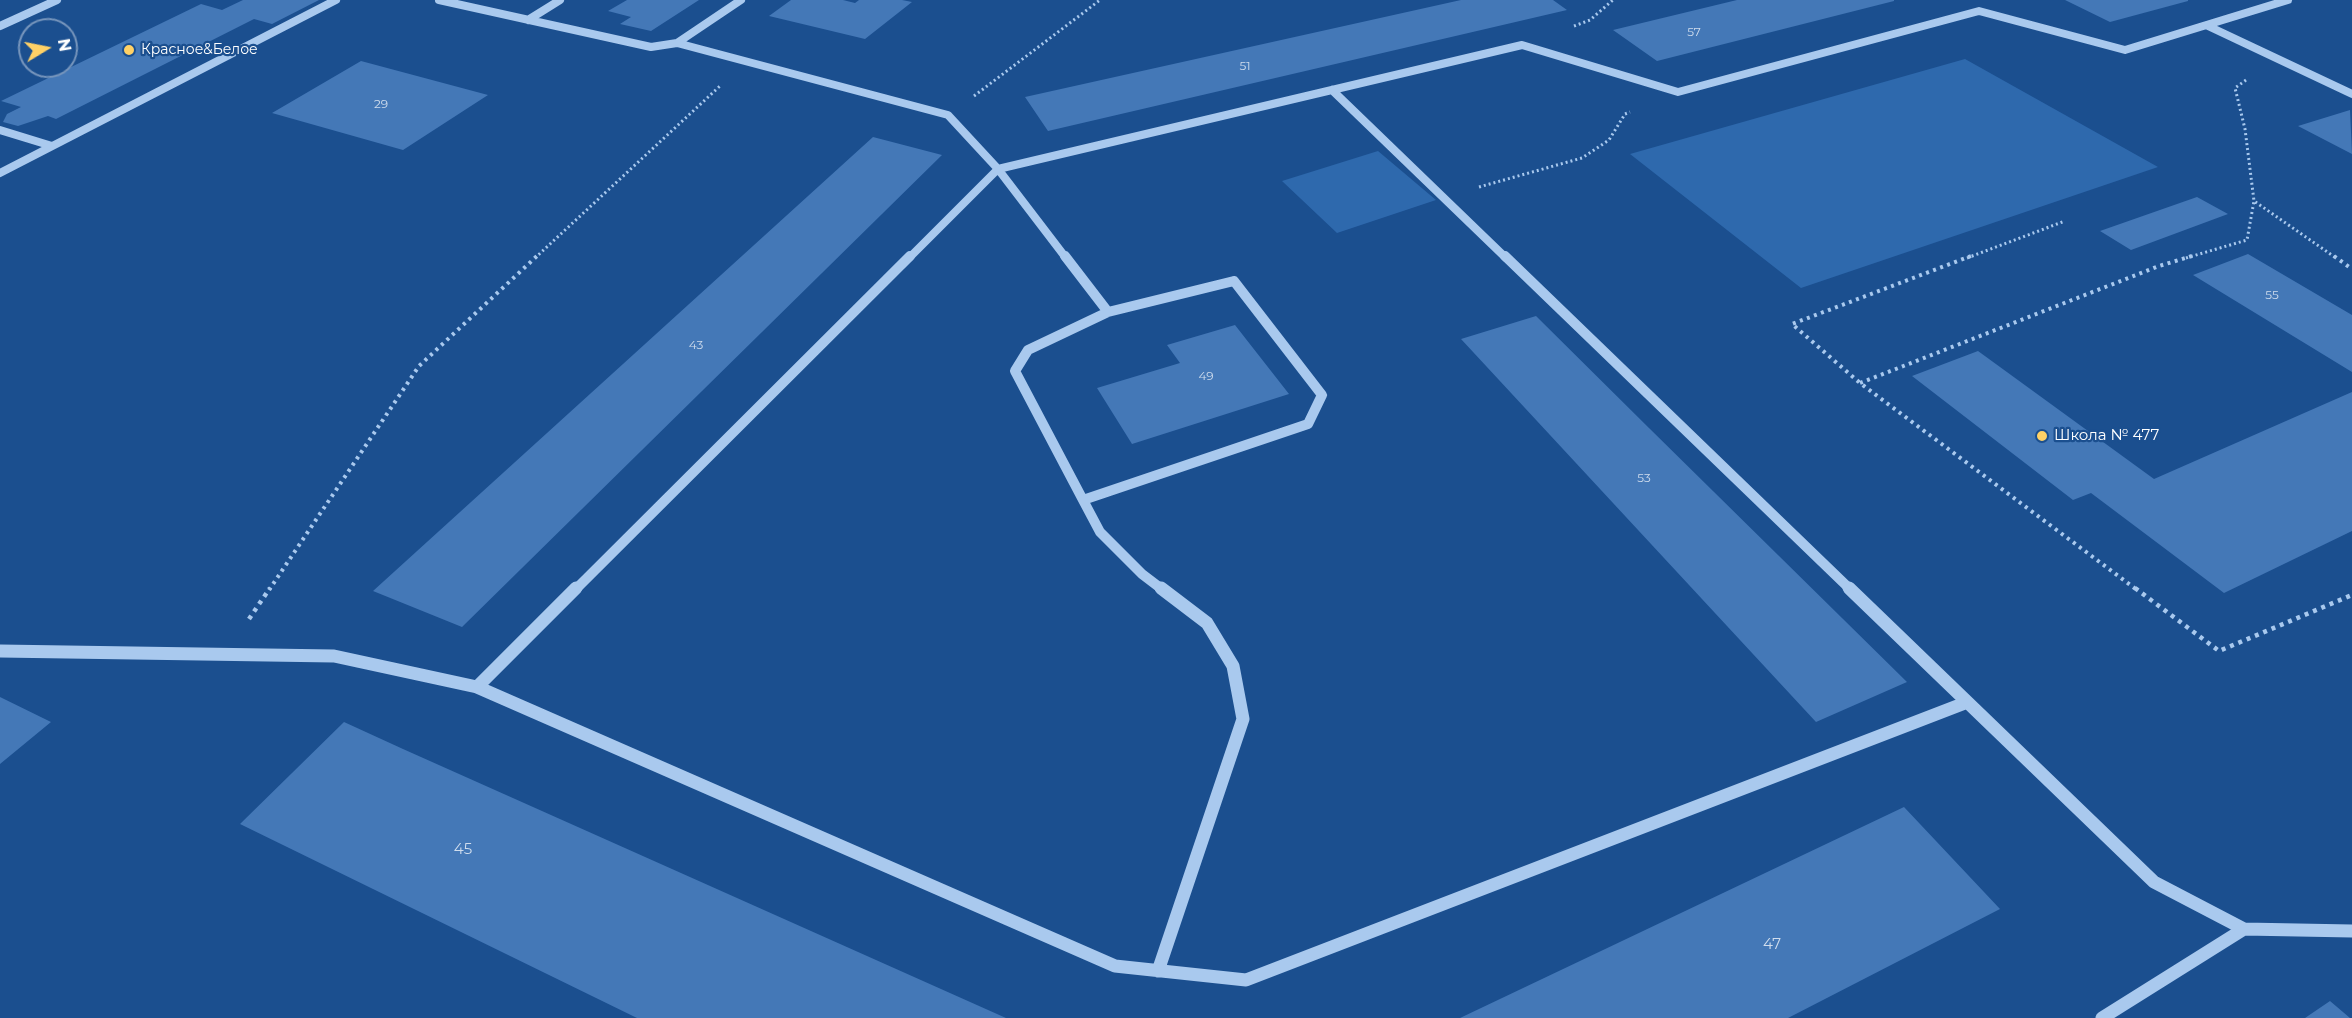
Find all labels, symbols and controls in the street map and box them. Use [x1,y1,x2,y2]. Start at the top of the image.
north arrow [18,18,78,78]
house number: 57 [1687,25,1701,39]
text: N [54,37,75,53]
place label: Красное&Белое [141,42,258,58]
marker: Красное&Белое [122,43,136,57]
house number: 51 [1239,59,1251,73]
house number: 29 [374,97,388,111]
house number: 55 [2265,288,2279,302]
house number: 43 [689,338,703,352]
house number: 49 [1198,369,1214,383]
place label: Школа № 477 [2054,427,2159,445]
marker: Школа № 477 [2035,429,2049,443]
house number: 53 [1637,471,1651,485]
house number: 45 [454,841,472,859]
house number: 47 [1763,936,1781,954]

